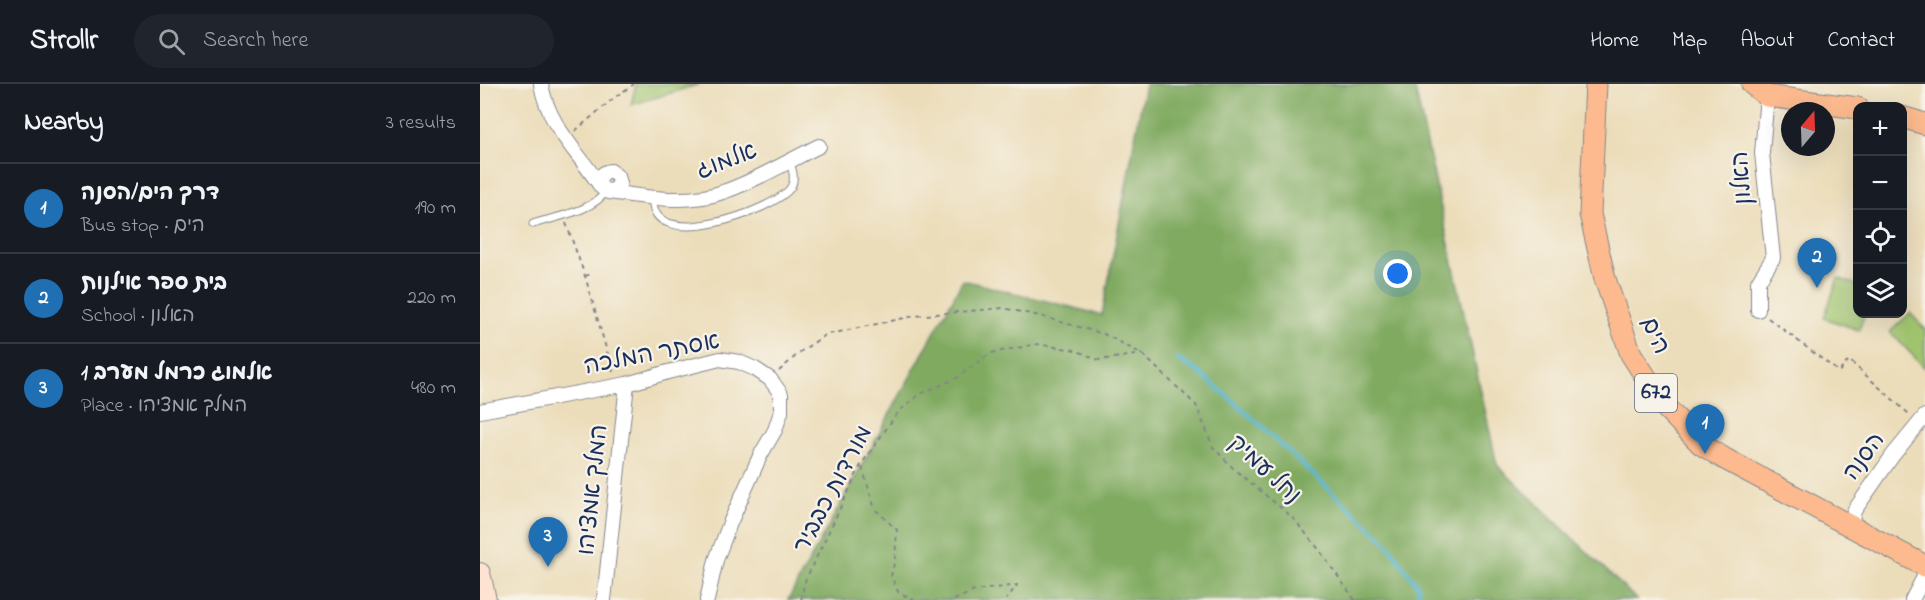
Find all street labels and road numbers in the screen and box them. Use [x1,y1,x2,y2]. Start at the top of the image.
street label: אלמוג [692,134,762,190]
street label: האלון [1724,150,1762,206]
street label: הים [1630,312,1678,360]
street label: אסתר המלכה [581,325,723,385]
road number: 672 [1635,374,1677,412]
street label: מורדות כבביר [786,420,882,560]
street label: המלך אמציהו [570,423,618,557]
street label: הסנה [1835,425,1895,489]
street label: נחל עמיק [1220,427,1308,513]

